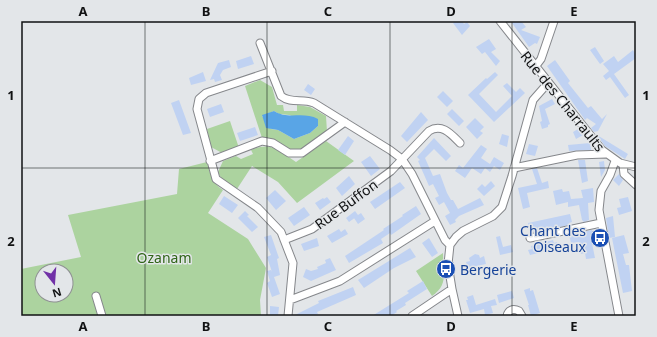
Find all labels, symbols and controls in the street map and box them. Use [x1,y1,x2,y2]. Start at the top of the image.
text: A [79,2,88,20]
text: B [202,2,210,20]
text: C [324,2,332,20]
text: D [446,2,456,20]
text: E [570,2,578,20]
street label: Rue des Charraults [517,47,610,155]
text: 1 [7,86,15,104]
text: 1 [642,86,650,104]
street label: Rue Buffon [311,175,381,233]
place label: Chant des Oiseaux [520,221,587,256]
bus stop icon: Chant des Oiseaux [589,227,611,249]
text: 2 [7,232,15,250]
text: 2 [642,232,650,250]
park label: Ozanam [137,248,191,267]
bus stop icon: Bergerie [435,258,457,280]
place label: Bergerie [460,260,517,279]
north arrow [34,263,74,303]
text: N [51,285,64,302]
text: A [79,317,88,335]
text: B [202,317,210,335]
text: C [324,317,332,335]
text: D [446,317,456,335]
text: E [570,317,578,335]

